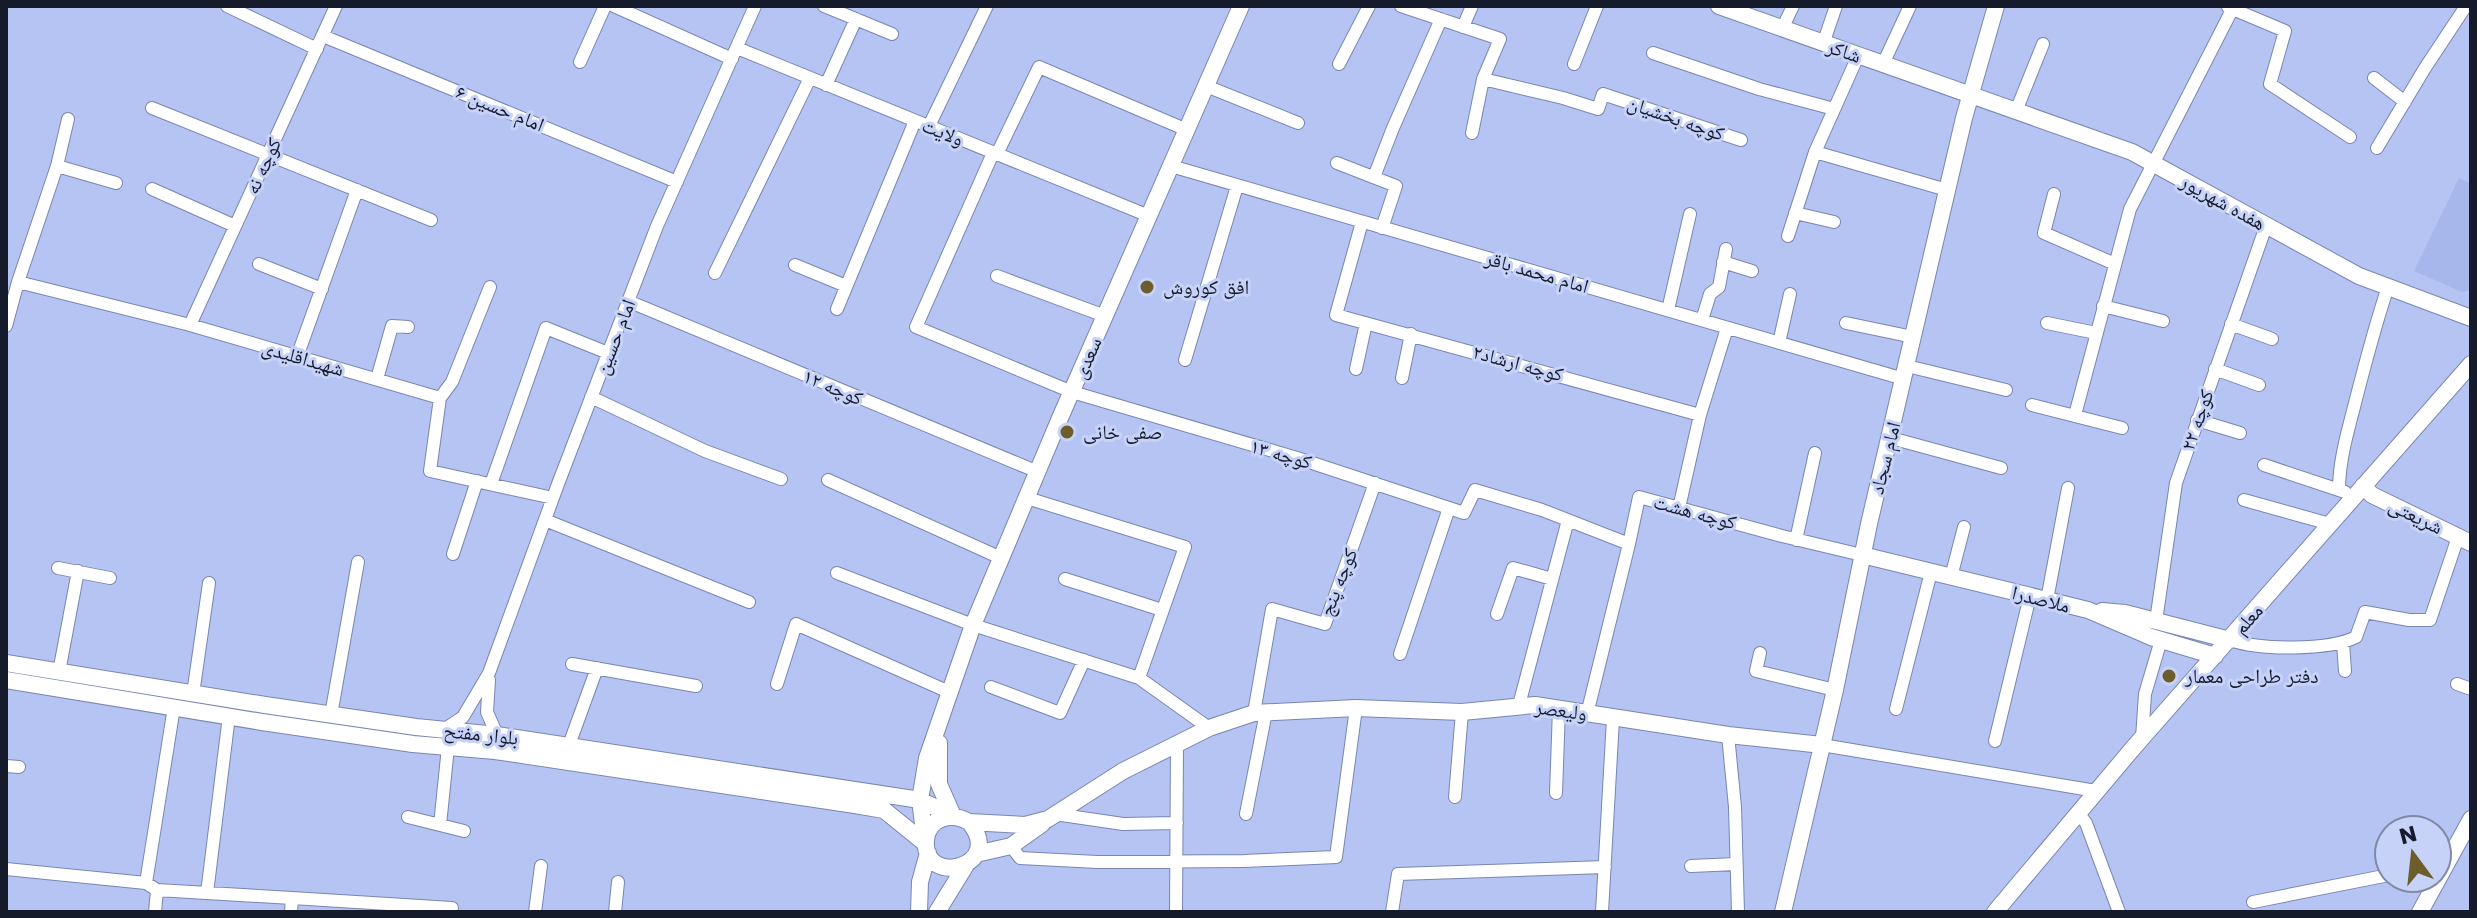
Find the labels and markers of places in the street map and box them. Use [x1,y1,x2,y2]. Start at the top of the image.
place label: افق کوروش [1163,273,1249,301]
marker: افق کوروش [1138,278,1156,296]
place label: صفی خانی [1083,418,1163,446]
marker: صفی خانی [1058,423,1076,441]
place label: دفتر طراحی معمار [2184,662,2319,690]
marker: دفتر طراحی معمار [2160,667,2178,685]

